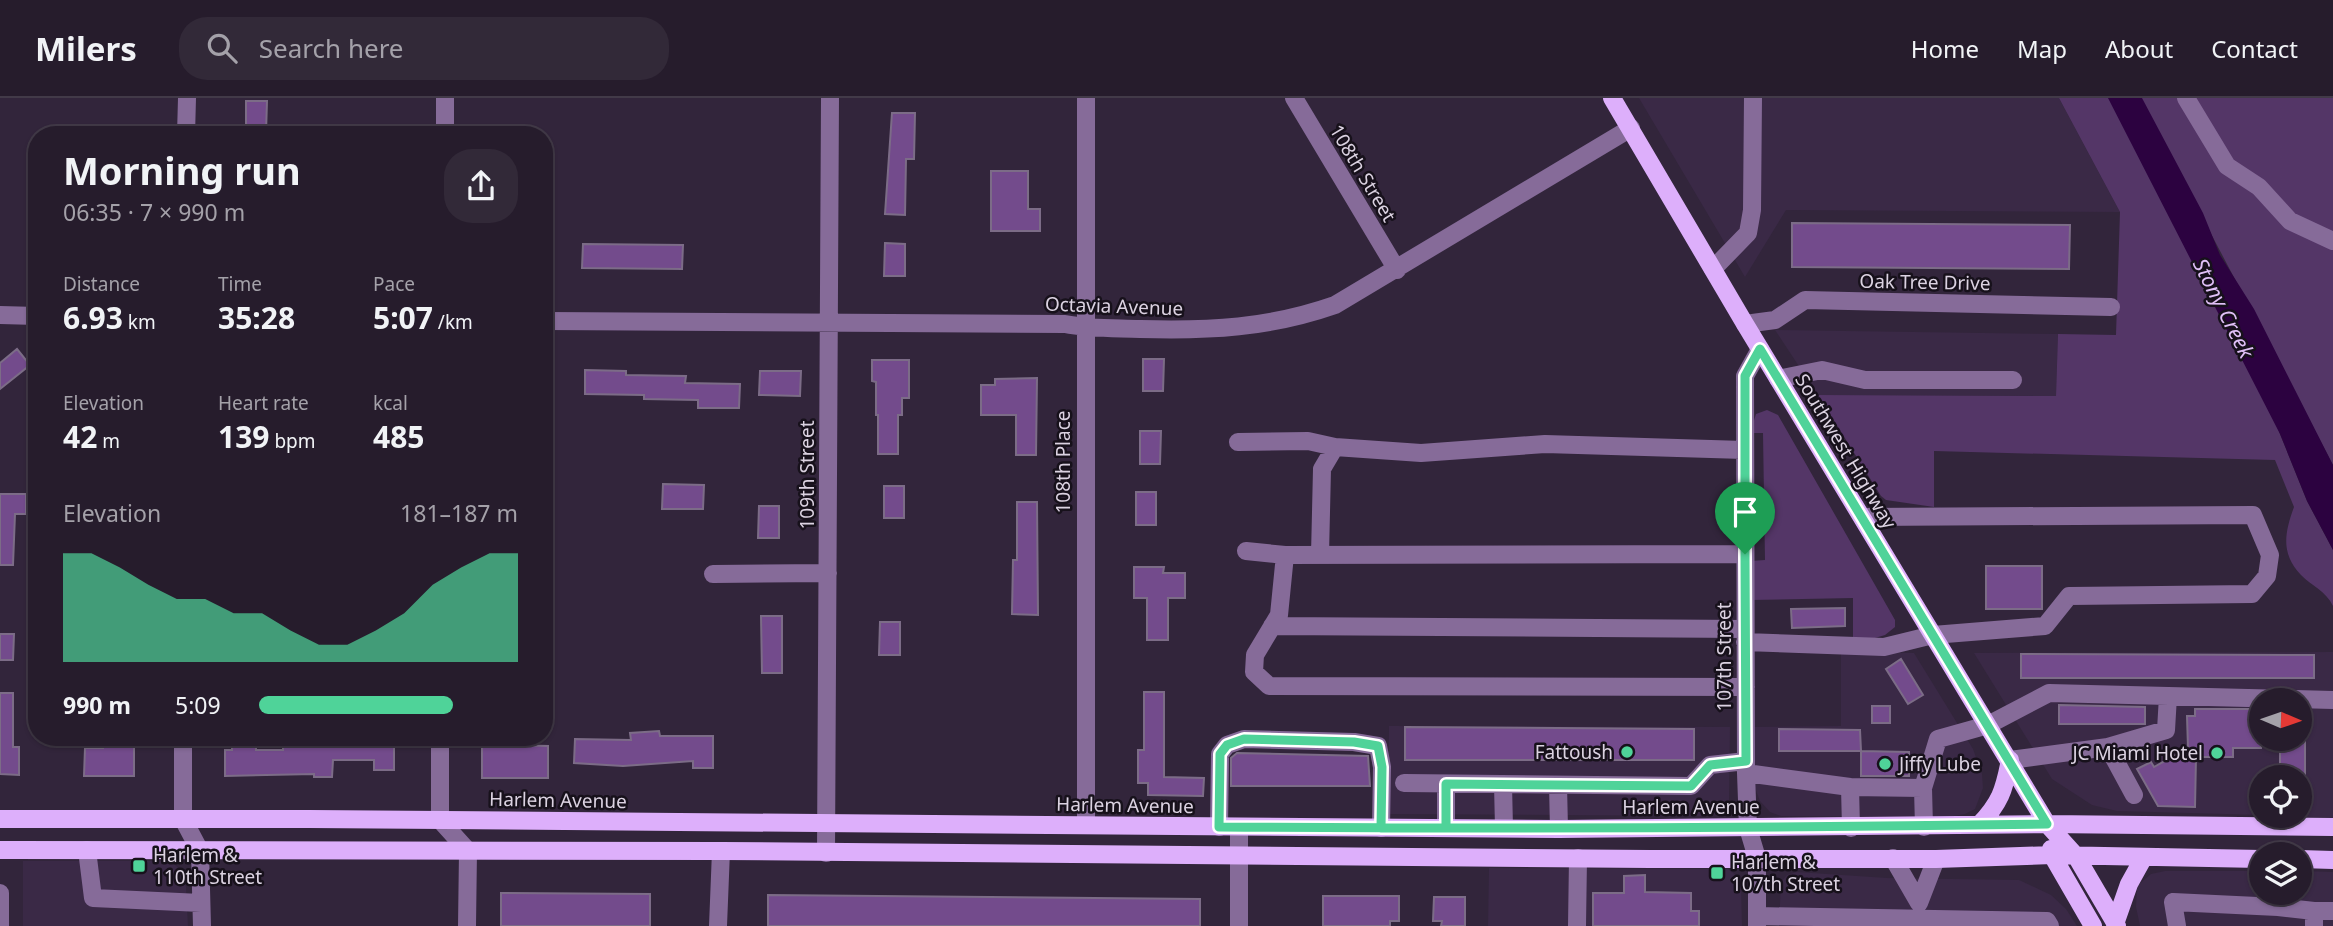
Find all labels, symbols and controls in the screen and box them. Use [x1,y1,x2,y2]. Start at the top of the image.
search box [179,17,669,80]
text: Milers [35,26,137,71]
icon: search [203,29,241,67]
text: Search here [259,30,404,66]
text: Home [1911,32,1979,65]
text: Map [2017,32,2067,65]
text: About [2105,32,2173,65]
text: Contact [2211,32,2298,65]
street label: 108th Street [1324,120,1402,227]
text: Morning run [63,144,301,196]
button: share [444,149,518,223]
text: 06:35 · 7 × 990 m [63,196,245,228]
water label: Stony Creek [2187,253,2262,364]
street label: Oak Tree Drive [1859,268,1991,296]
text: Distance [63,271,140,297]
text: Time [218,271,262,297]
text: Pace [373,271,415,297]
street label: Octavia Avenue [1044,291,1184,321]
text: 6.93 [63,297,123,338]
text: 35:28 [218,297,295,338]
text: 5:07 [373,297,433,338]
text: km [123,309,156,335]
text: /km [433,309,473,335]
street label: Southwest Highway [1789,369,1903,534]
text: Elevation [63,390,144,416]
text: Heart rate [218,390,309,416]
text: kcal [373,390,408,416]
street label: 108th Place [1050,410,1076,514]
text: 42 [63,416,97,457]
text: 139 [218,416,269,457]
text: 485 [373,416,424,457]
street label: 109th Street [794,420,820,530]
text: m [97,428,120,454]
text: bpm [269,428,316,454]
pin [1715,482,1775,554]
icon: arrive [1726,493,1764,531]
text: Elevation [63,497,161,529]
text: 181–187 m [400,497,518,529]
street label: 107th Street [1711,602,1737,712]
north arrow [2249,688,2312,751]
map controls [2249,688,2312,905]
text: 990 m [63,689,131,721]
text: 5:09 [175,689,221,721]
place label: Fattoush [1535,739,1613,765]
place label: JC Miami Hotel [2070,740,2203,766]
marker: Fattoush [1619,744,1635,760]
marker: JC Miami Hotel [2209,745,2225,761]
place label: Jiffy Lube [1897,751,1981,777]
marker: Jiffy Lube [1877,756,1893,772]
button: locate [2249,765,2312,828]
street label: Harlem Avenue [489,786,627,814]
street label: Harlem Avenue [1056,791,1194,819]
street label: Harlem Avenue [1622,794,1760,820]
place label: Harlem & 110th Street [153,842,262,890]
button: layers [2249,842,2312,905]
place label: Harlem & 107th Street [1731,849,1840,897]
marker: Harlem & 110th Street [131,858,147,874]
marker: Harlem & 107th Street [1709,865,1725,881]

